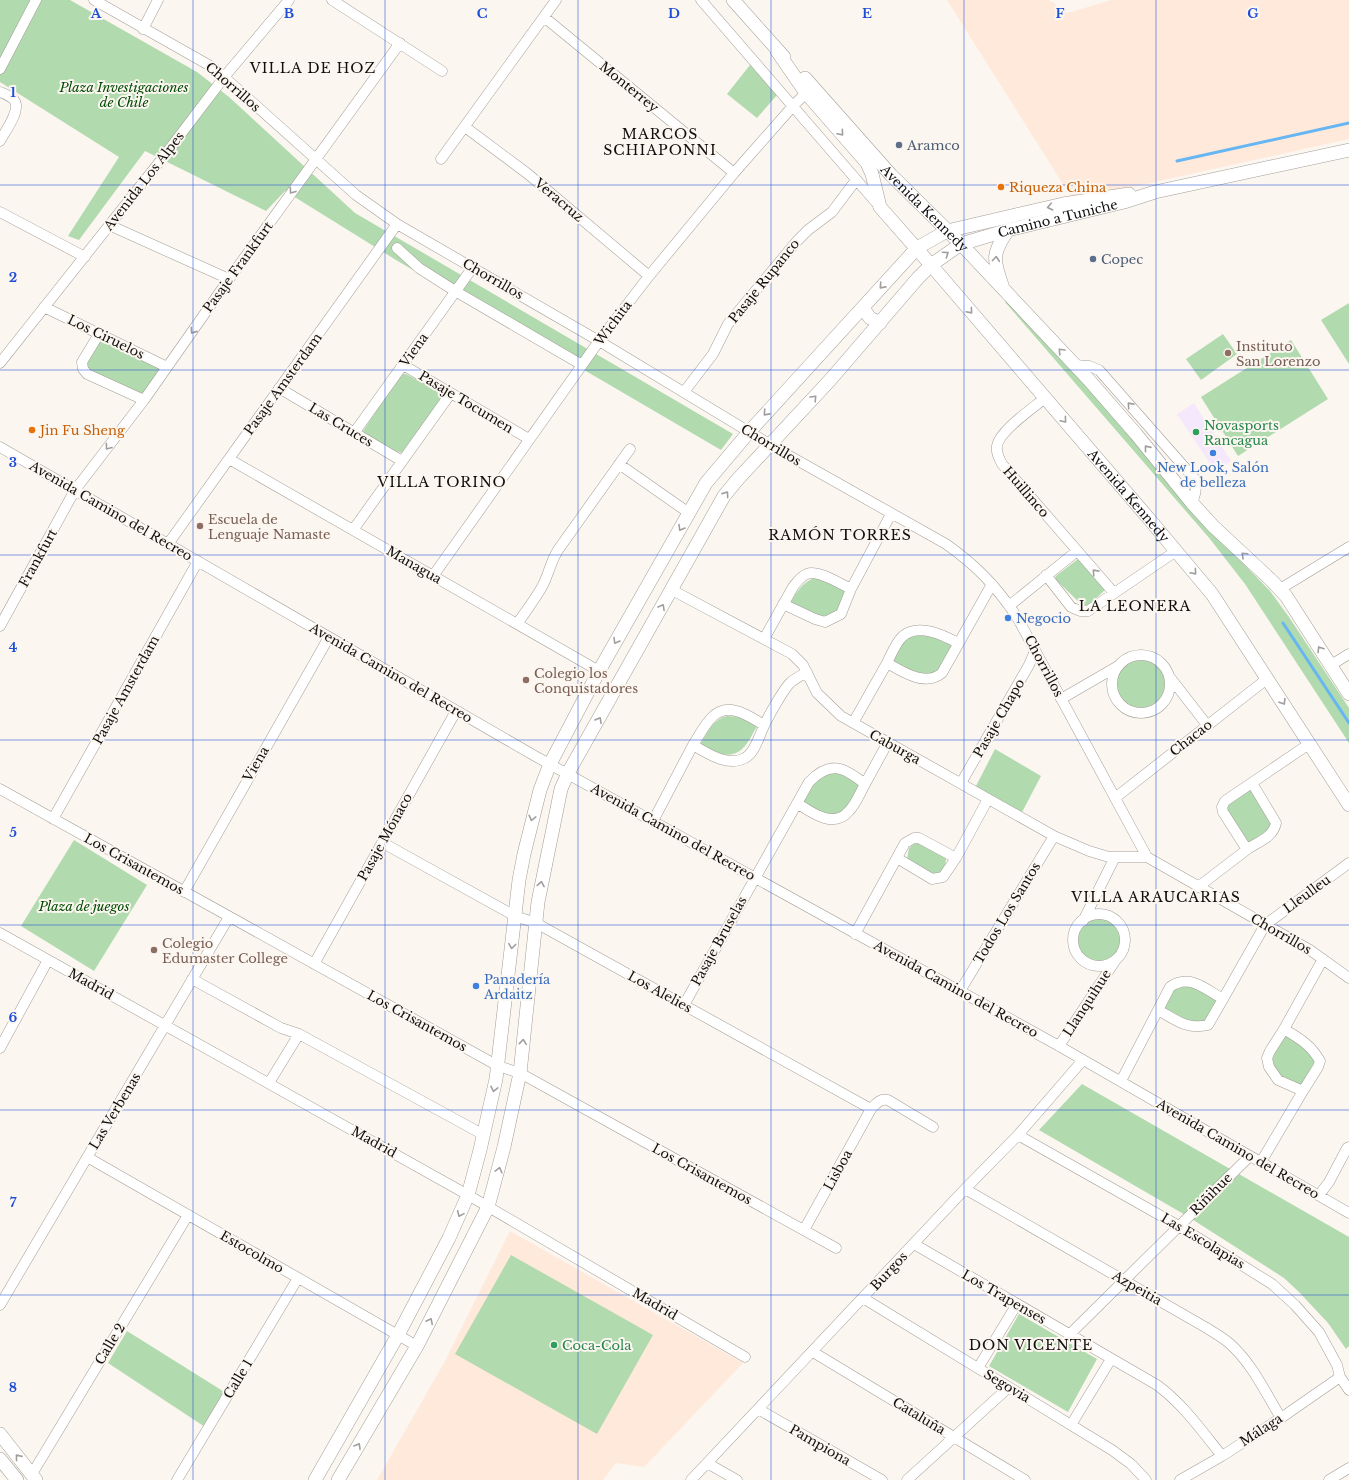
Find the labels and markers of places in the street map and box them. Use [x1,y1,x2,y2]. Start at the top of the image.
place label: Aramco [906,137,960,154]
marker: Aramco [894,140,904,150]
place label: Riqueza China [1009,179,1107,196]
marker: Riqueza China [996,182,1006,192]
place label: Copec [1101,251,1143,268]
marker: Copec [1088,254,1098,264]
place label: Instituto San Lorenzo [1236,338,1320,370]
marker: Instituto San Lorenzo [1223,348,1233,358]
place label: Novasports Rancagua [1204,417,1279,449]
place label: Jin Fu Sheng [38,422,125,439]
marker: Jin Fu Sheng [27,425,37,435]
marker: Novasports Rancagua [1191,427,1201,437]
marker: New Look, Salón de belleza [1208,448,1218,458]
place label: New Look, Salón de belleza [1157,459,1269,491]
place label: Escuela de Lenguaje Namaste [208,511,331,543]
marker: Escuela de Lenguaje Namaste [195,521,205,531]
place label: Negocio [1016,610,1071,627]
marker: Negocio [1003,613,1013,623]
place label: Colegio los Conquistadores [534,665,638,697]
marker: Colegio los Conquistadores [521,675,531,685]
place label: Colegio Edumaster College [162,935,288,967]
marker: Colegio Edumaster College [149,945,159,955]
place label: Panadería Ardaitz [483,971,551,1003]
marker: Panadería Ardaitz [471,981,481,991]
place label: Coca-Cola [562,1337,632,1354]
marker: Coca-Cola [549,1340,559,1350]

